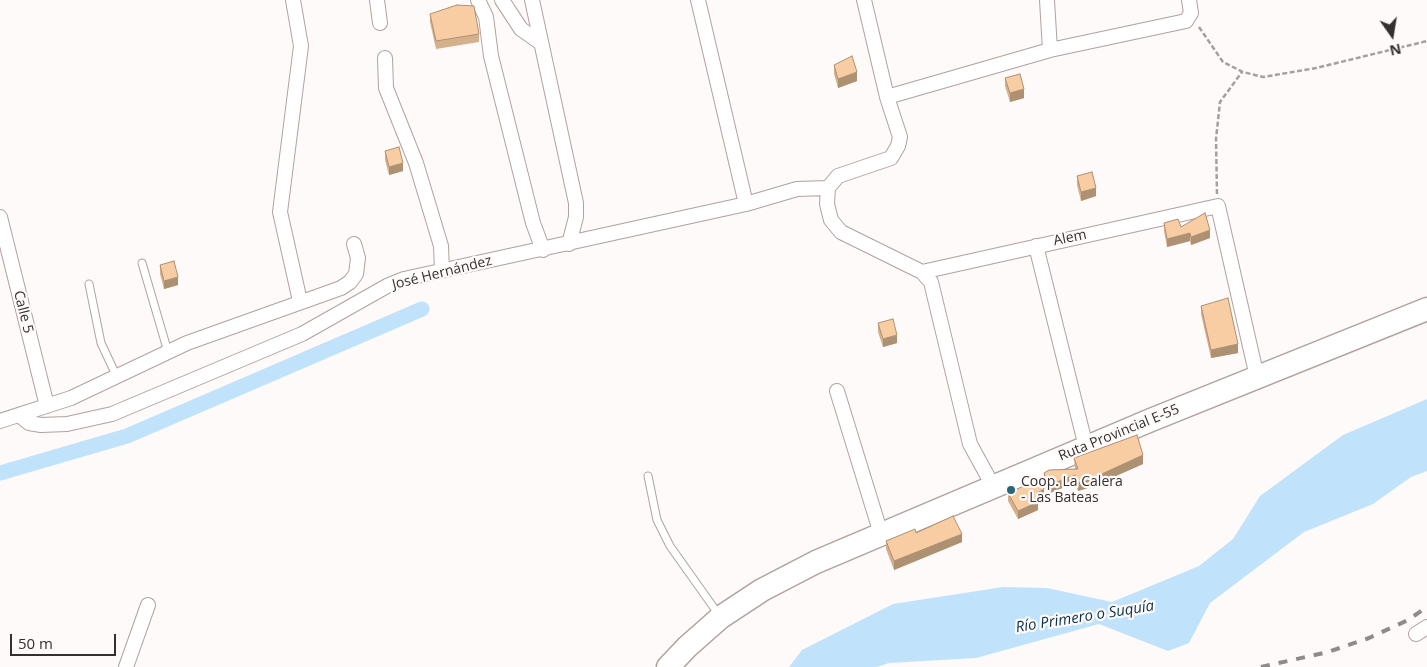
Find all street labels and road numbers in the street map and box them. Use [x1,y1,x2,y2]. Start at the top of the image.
street label: Alem [1052,226,1088,250]
street label: José Hernández [390,252,494,294]
street label: Calle 5 [10,289,36,335]
street label: Ruta Provincial E-55 [1056,401,1182,465]

